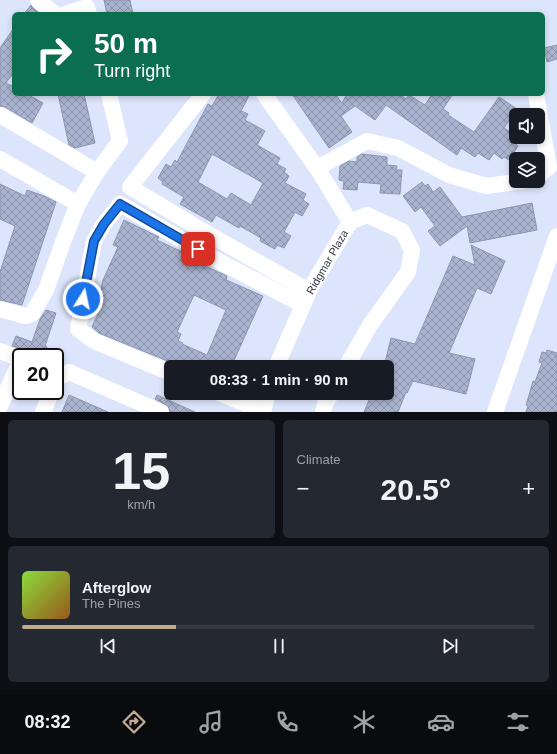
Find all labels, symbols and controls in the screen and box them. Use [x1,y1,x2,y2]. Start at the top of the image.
icon: right [28,28,80,80]
text: 50 m [94,28,158,59]
text: Turn right [94,61,170,81]
map controls [509,108,545,188]
button: sound [509,108,545,144]
button: layers [509,152,545,188]
street label: Ridgmar Plaza [304,227,351,296]
pin [181,232,215,266]
icon: arrive [187,238,209,260]
position arrow [62,278,104,320]
speed limit sign: 20 [12,348,64,400]
text: 08:33 · 1 min · 90 m [210,371,348,388]
text: 15 [112,442,170,500]
text: Climate [297,452,341,467]
text: 20.5° [381,473,451,506]
text: − [297,476,309,501]
text: + [522,476,535,501]
text: km/h [127,497,155,512]
text: Afterglow [82,579,151,596]
text: The Pines [82,596,141,611]
icon: previous [97,635,119,657]
icon: pause [268,635,290,657]
icon: next [439,635,461,657]
icon: directions [120,708,148,736]
icon: music [197,708,225,736]
icon: phone [273,708,301,736]
icon: climate [350,708,378,736]
icon: car [427,708,455,736]
icon: filters [504,708,532,736]
text: 08:32 [24,712,71,732]

